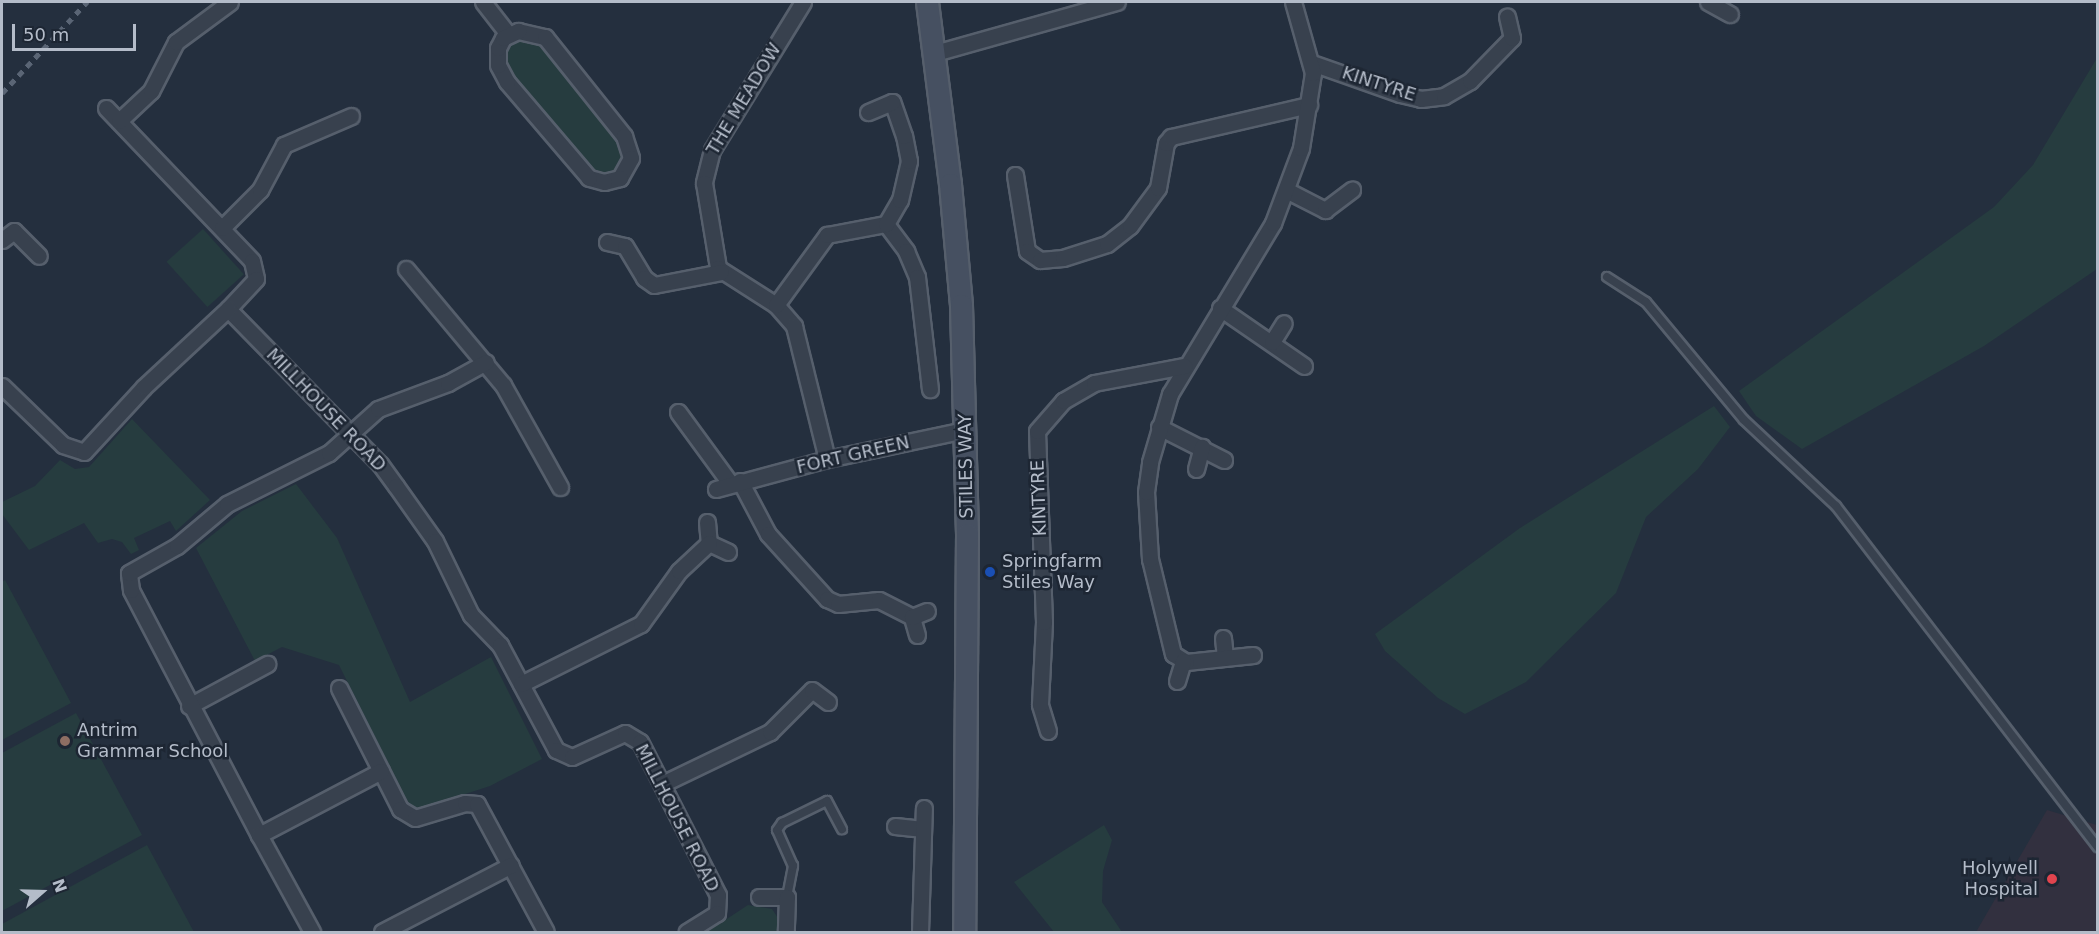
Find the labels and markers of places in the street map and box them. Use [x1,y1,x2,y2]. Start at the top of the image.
place label: Springfarm Stiles Way [1002,551,1102,594]
marker: Springfarm Stiles Way [983,565,997,579]
place label: Antrim Grammar School [77,720,228,762]
marker: Antrim Grammar School [58,734,72,748]
place label: Holywell Hospital [1962,858,2038,900]
marker: Holywell Hospital [2043,870,2061,888]

